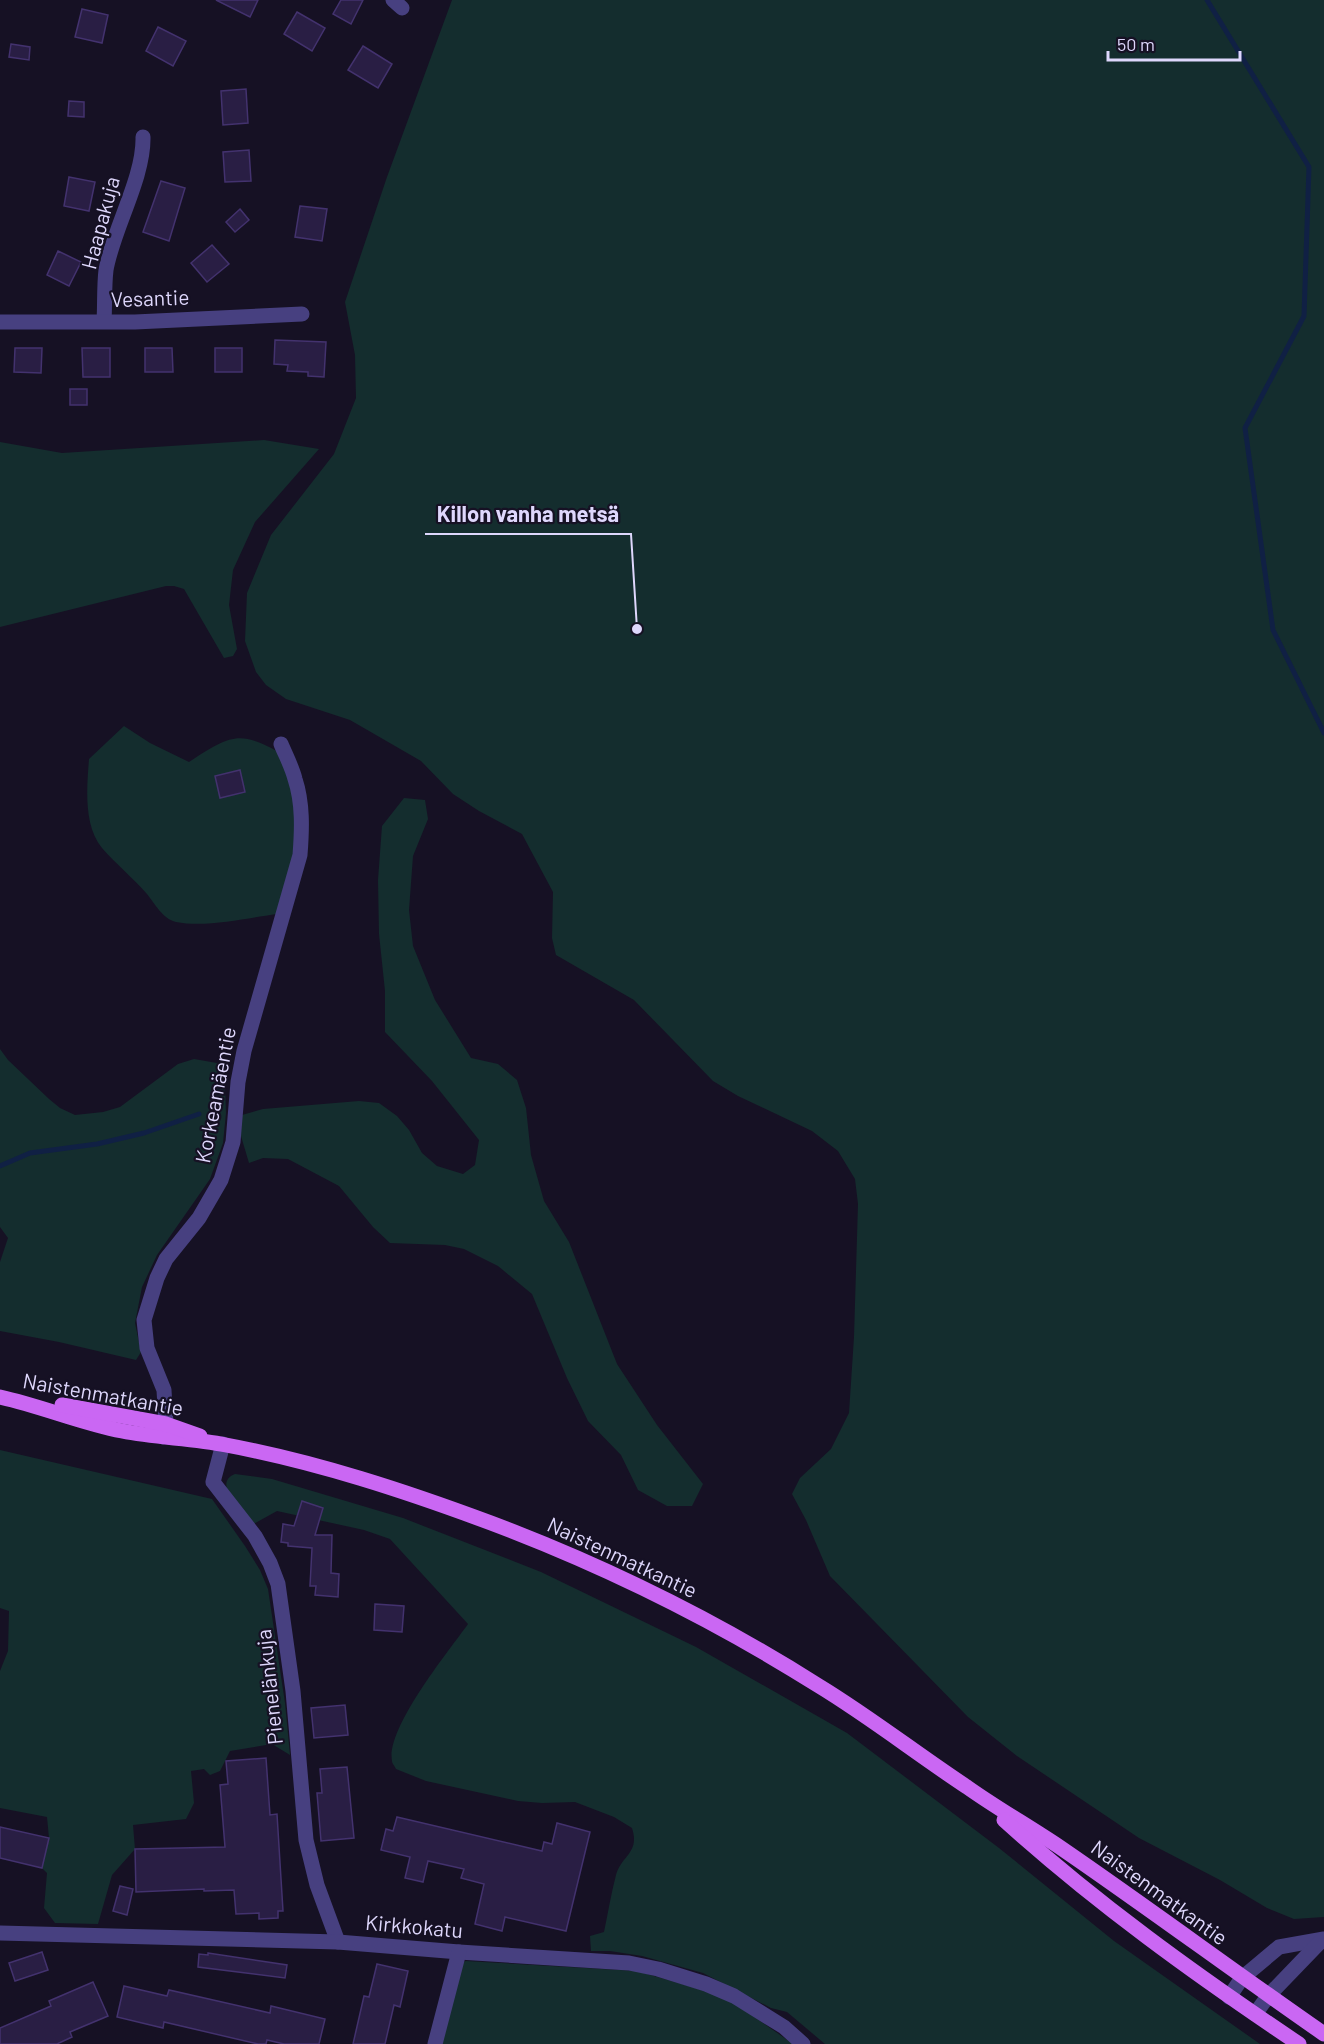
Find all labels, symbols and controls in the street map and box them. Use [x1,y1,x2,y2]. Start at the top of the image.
scale bar [1108,24,1240,62]
text: 50 m [1117,33,1155,55]
street label: Haapakuja [75,173,124,272]
street label: Vesantie [110,284,190,311]
callout: Killon vanha metsä [425,494,631,534]
text: Killon vanha metsä [437,500,619,526]
street label: Korkeamäentie [189,1025,240,1165]
street label: Naistenmatkantie [21,1367,185,1420]
street label: Naistenmatkantie [544,1511,702,1602]
street label: Pienelänkuja [250,1628,287,1746]
street label: Naistenmatkantie [1087,1834,1233,1950]
street label: Kirkkokatu [364,1909,464,1942]

